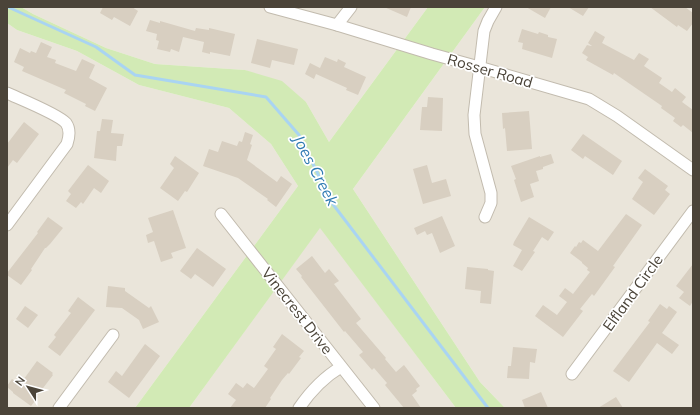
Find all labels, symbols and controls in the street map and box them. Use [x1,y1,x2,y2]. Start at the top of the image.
street label: Rosser Road [445,49,535,92]
water label: Joes Creek [288,129,343,210]
street label: Elfland Circle [598,251,667,335]
street label: Vinecrest Drive [258,264,337,358]
north arrow [8,367,48,407]
text: N [12,374,28,389]

